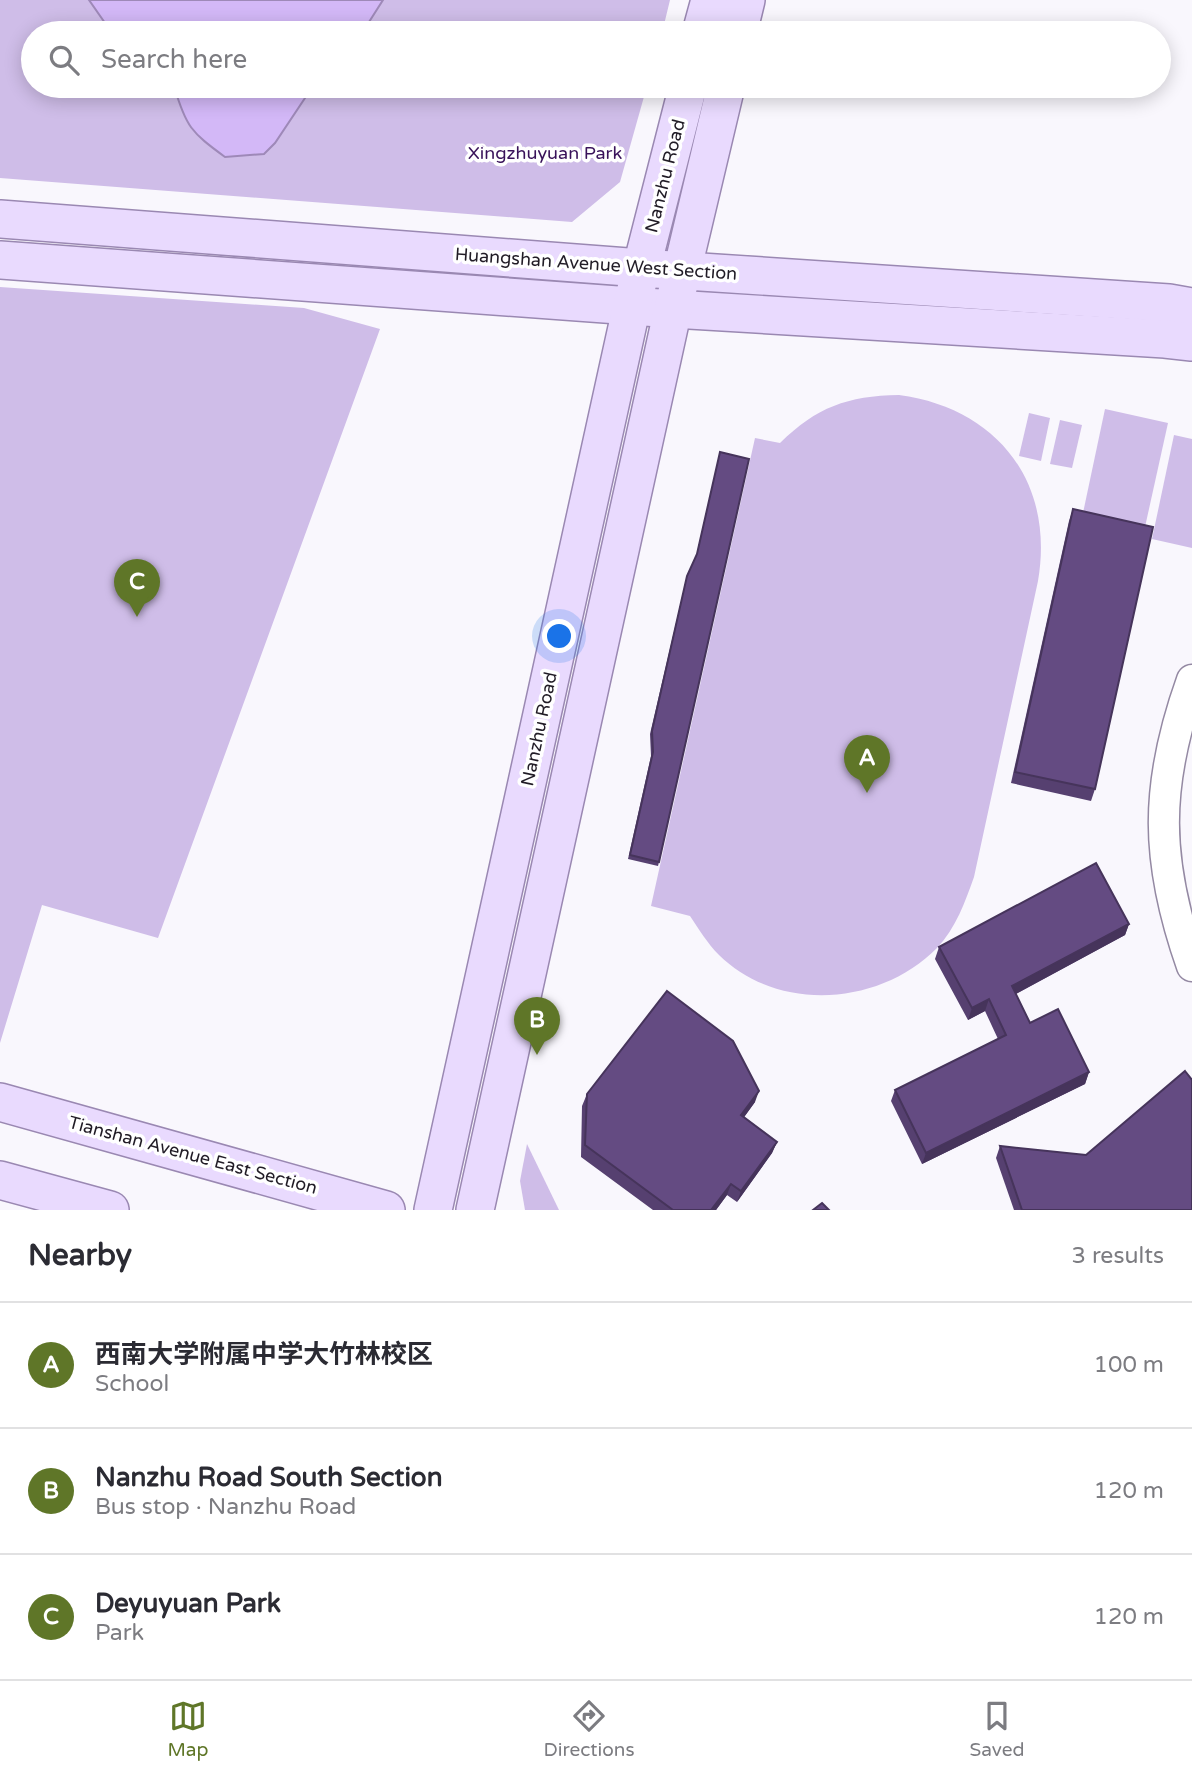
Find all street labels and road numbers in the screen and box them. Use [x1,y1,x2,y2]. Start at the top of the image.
street label: Nanzhu Road [640,117,690,235]
street label: Huangshan Avenue West Section [454,243,738,285]
street label: Nanzhu Road [516,670,562,788]
street label: Tianshan Avenue East Section [66,1111,320,1199]

